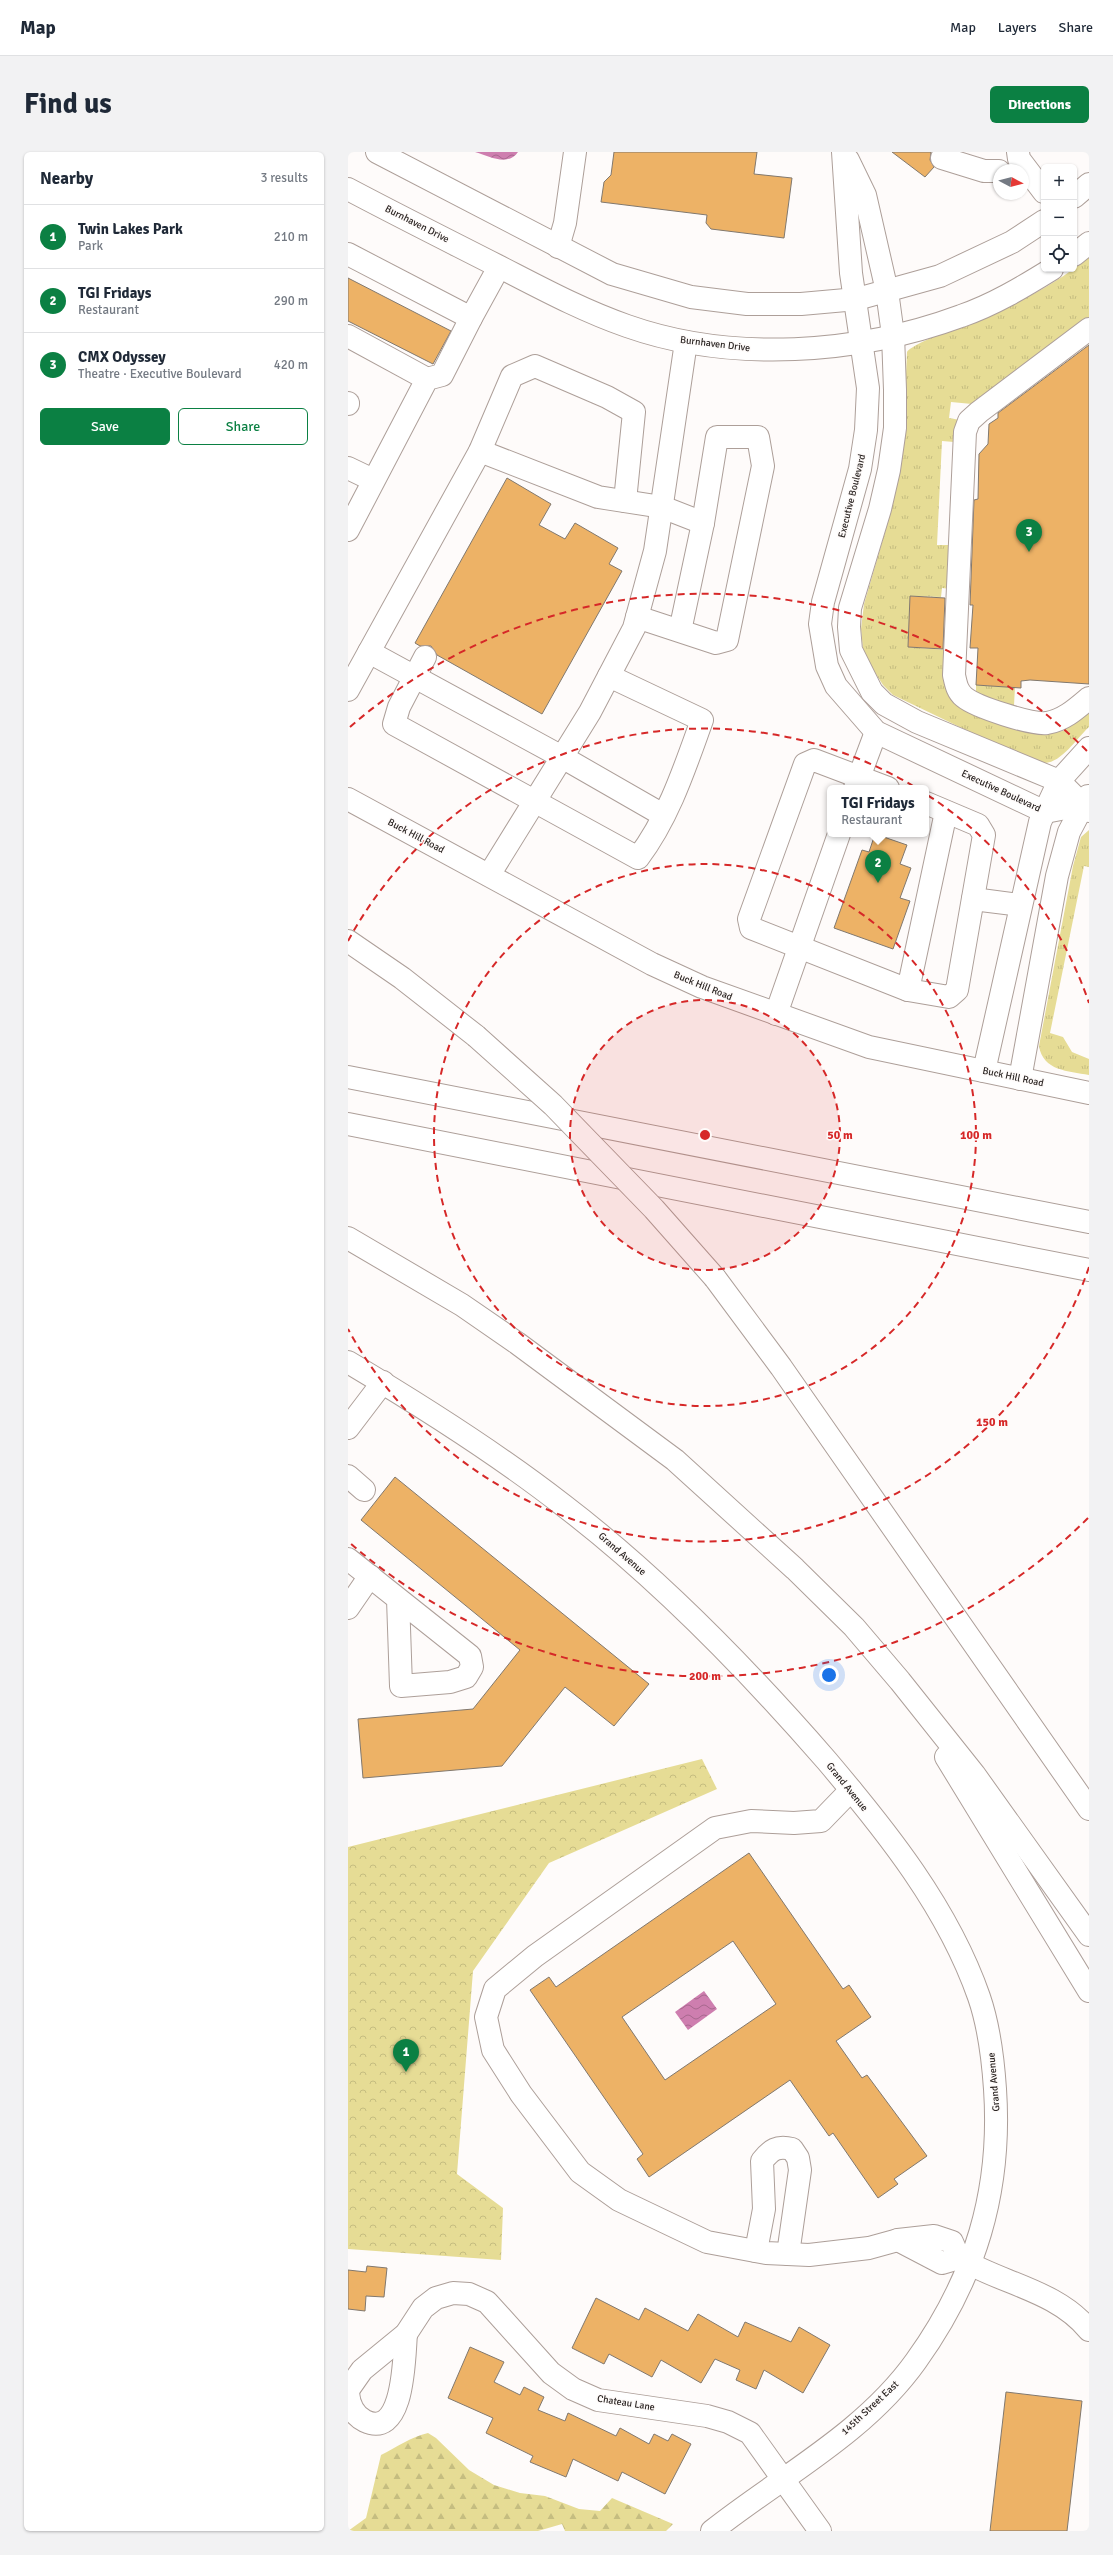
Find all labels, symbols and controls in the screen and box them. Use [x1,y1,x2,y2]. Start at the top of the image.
text: Map [20,16,56,40]
text: Map [950,19,976,36]
text: Layers [998,19,1037,36]
text: Share [1059,19,1093,36]
button: Directions [990,86,1089,123]
text: Find us [24,87,112,121]
north arrow [993,164,1029,200]
map controls [1041,164,1077,272]
button: + [1041,164,1077,200]
text: Nearby [40,168,93,189]
text: 3 results [260,170,308,186]
button: − [1041,200,1077,236]
street label: Burnhaven Drive [383,203,451,245]
text: Twin Lakes Park [78,220,183,238]
text: 1 [49,229,57,245]
text: 210 m [274,229,308,245]
button: locate [1041,236,1077,272]
text: Park [78,238,103,254]
text: TGI Fridays [78,284,151,302]
text: 2 [49,293,57,309]
text: 290 m [274,293,308,309]
text: Restaurant [78,302,139,318]
street label: Burnhaven Drive [679,334,751,354]
text: CMX Odyssey [78,348,166,366]
text: 3 [49,357,57,373]
text: 420 m [274,357,308,373]
text: Theatre · Executive Boulevard [78,366,242,382]
button: Save [40,408,170,445]
button: Share [178,408,308,445]
street label: Executive Boulevard [836,453,868,539]
pin: 3 [1016,519,1042,552]
street label: Executive Boulevard [959,767,1043,815]
popup [827,785,929,837]
text: TGI Fridays [841,794,915,812]
text: Restaurant [841,812,902,828]
street label: Buck Hill Road [386,816,446,856]
pin: 2 [865,850,891,883]
street label: Buck Hill Road [672,969,734,1003]
street label: Buck Hill Road [981,1065,1045,1089]
centre of rings [698,1128,712,1142]
text: 50 m [827,1128,853,1143]
text: 100 m [960,1128,992,1143]
text: 150 m [976,1415,1008,1430]
street label: Grand Avenue [596,1530,648,1578]
your location [819,1665,839,1685]
text: 200 m [689,1669,721,1684]
street label: Grand Avenue [824,1760,870,1814]
pin: 1 [393,2039,419,2072]
street label: Grand Avenue [985,2052,1003,2112]
street label: 145th Street East [839,2378,902,2438]
street label: Chateau Lane [596,2393,656,2413]

